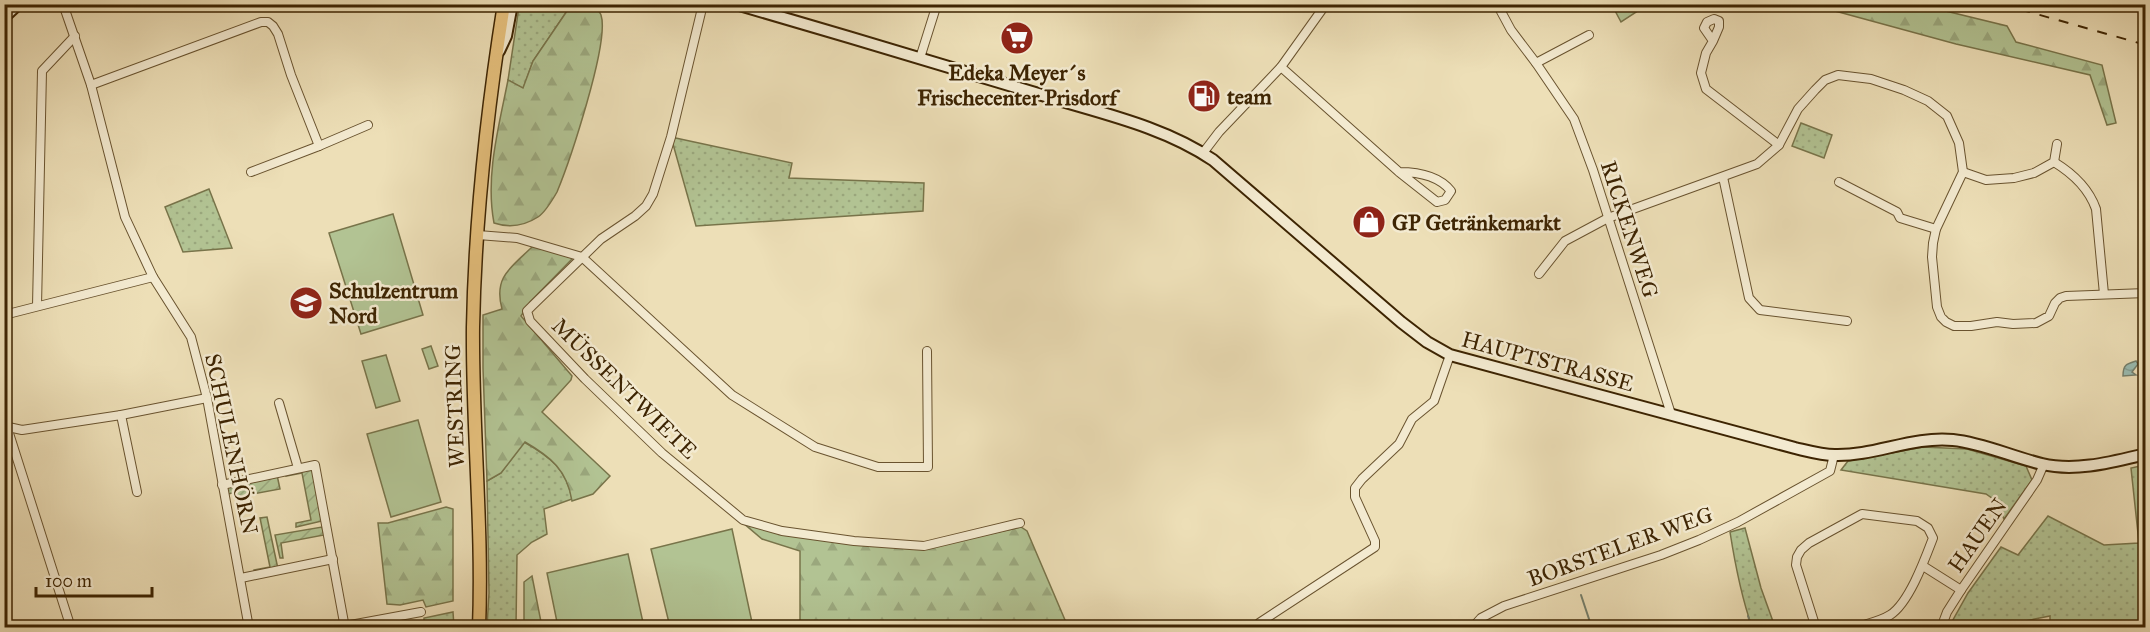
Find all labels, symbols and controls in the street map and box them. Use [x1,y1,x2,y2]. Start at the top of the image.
supermarket icon: Edeka Meyer´s Frischecenter Prisdorf [999,20,1035,56]
place label: Edeka Meyer´s Frischecenter Prisdorf [917,59,1120,111]
fuel station icon: team [1186,78,1222,114]
place label: team [1226,83,1272,110]
street label: RICKENWEG [1595,157,1664,301]
shop icon: GP Getränkemarkt [1351,204,1387,240]
place label: GP Getränkemarkt [1392,209,1561,236]
place label: Schulzentrum Nord [329,277,459,329]
school or university icon: Schulzentrum Nord [288,285,324,321]
street label: MÜSSENTWIETE [546,312,703,465]
street label: HAUPTSTRASSE [1459,325,1637,398]
street label: WESTRING [439,344,470,468]
street label: SCHULENHÖRN [199,351,264,537]
street label: HAUEN [1942,493,2013,578]
street label: BORSTELER WEG [1524,500,1716,593]
scale bar [36,560,152,598]
text: 100 m [45,570,92,592]

